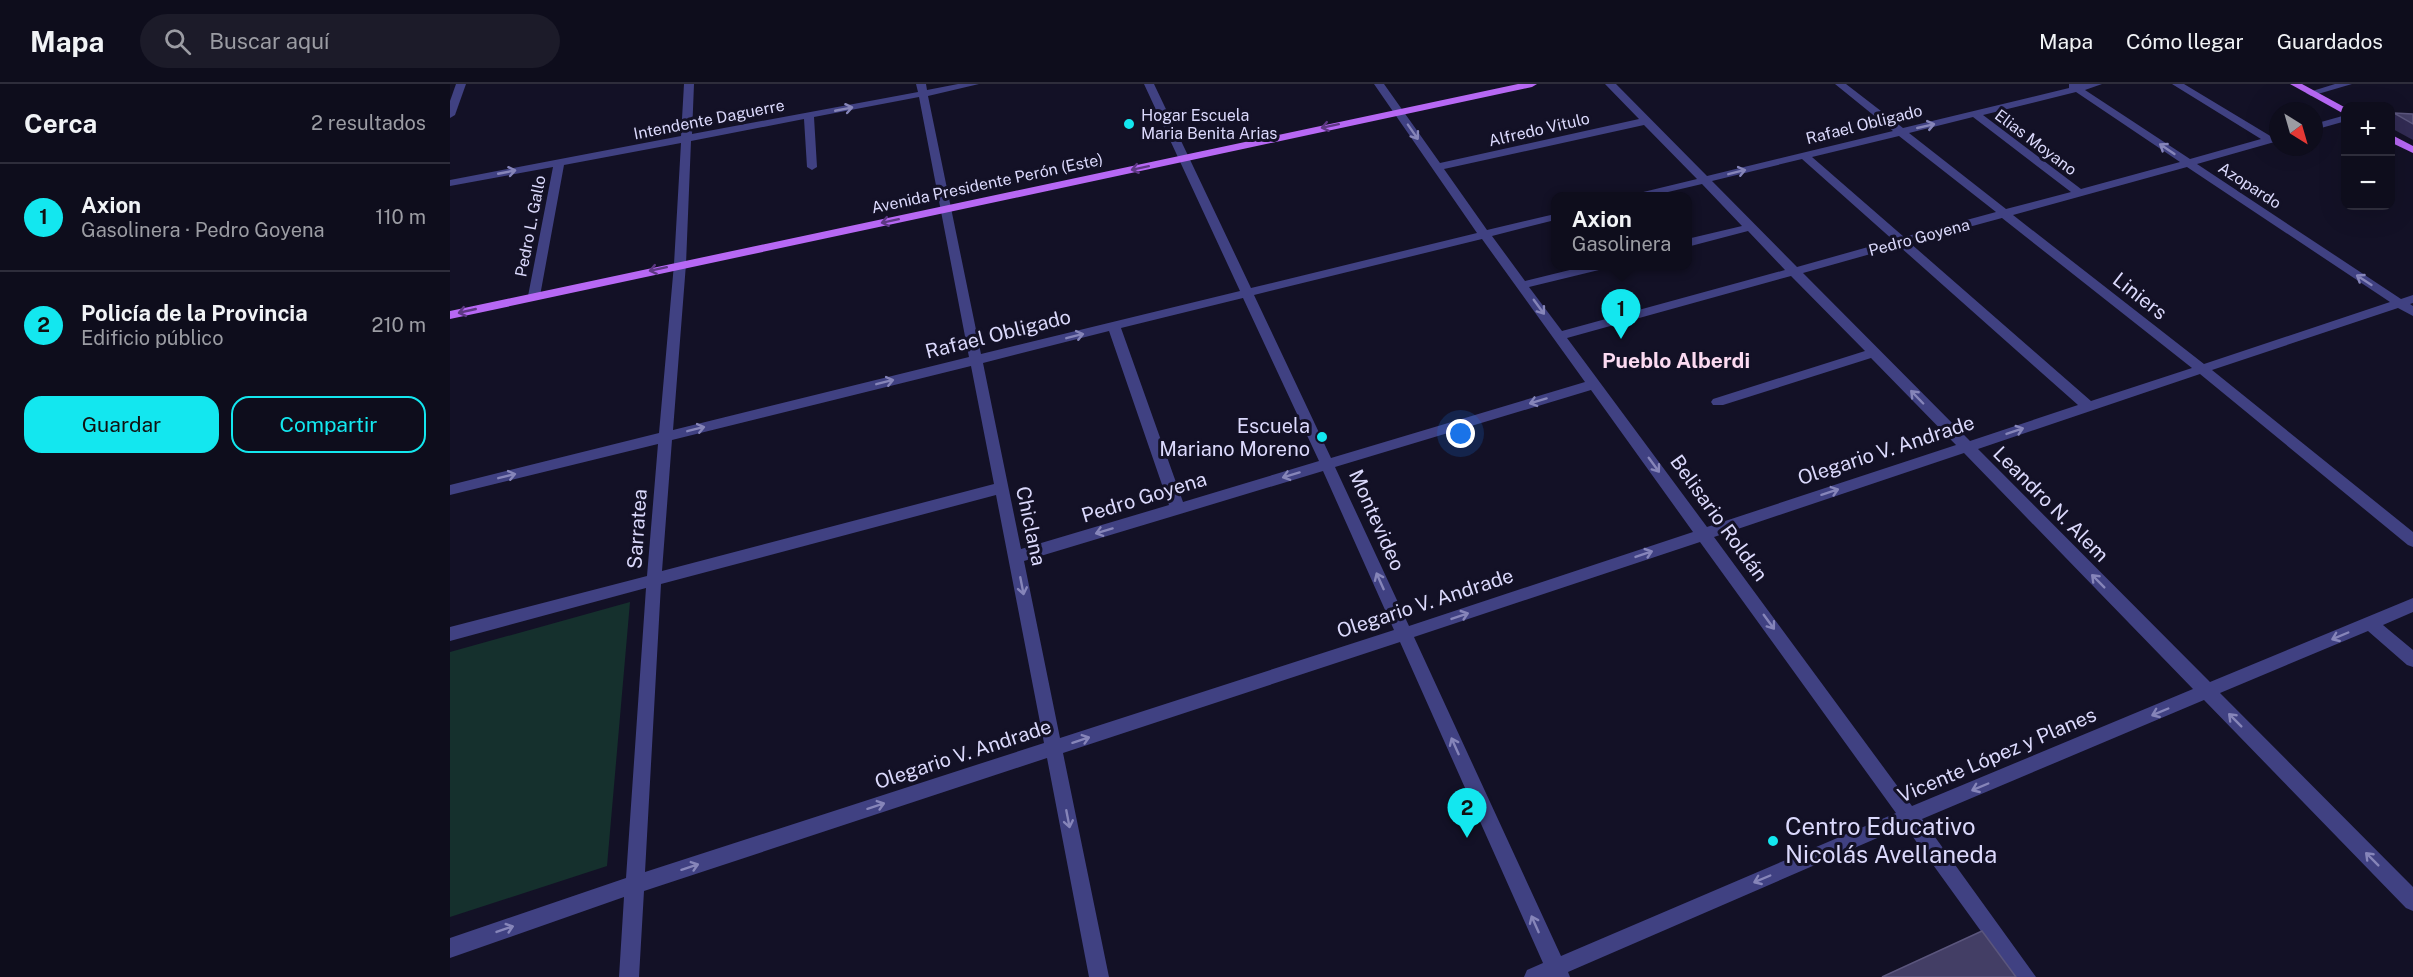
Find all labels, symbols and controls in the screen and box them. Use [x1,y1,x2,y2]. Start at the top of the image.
search box [140,14,560,68]
text: Mapa [30,25,104,58]
icon: search [161,25,194,58]
text: Buscar aquí [209,28,329,54]
text: Mapa [2039,29,2093,54]
text: Cómo llegar [2126,29,2244,54]
text: Guardados [2277,29,2383,54]
street label: Intendente Daguerre [632,96,786,143]
street label: Rafael Obligado [1804,101,1924,148]
north arrow [2269,102,2323,156]
map controls [2341,102,2395,210]
button: + [2341,102,2395,156]
one-way arrow [833,103,853,114]
street label: Elias Moyano [1991,105,2080,179]
place label: Hogar Escuela Maria Benita Arias [1141,106,1277,143]
text: Cerca [24,108,97,139]
street label: Alfredo Vitulo [1487,109,1591,150]
text: 2 resultados [311,111,426,135]
marker: Hogar Escuela Maria Benita Arias [1122,117,1136,131]
one-way arrow [1916,120,1935,131]
one-way arrow [1321,121,1341,132]
one-way arrow [1407,123,1419,139]
one-way arrow [2158,143,2175,156]
street label: Avenida Presidente Perón (Este) [870,150,1105,217]
button: − [2341,156,2395,210]
street label: Azopardo [2215,158,2285,213]
one-way arrow [1131,162,1150,174]
one-way arrow [497,166,517,177]
one-way arrow [1727,166,1746,178]
street label: Pedro L. Gallo [511,174,550,279]
text: Axion [81,192,141,218]
popup [1551,192,1692,270]
text: 1 [39,205,48,229]
text: 110 m [375,205,426,229]
text: Axion [1572,206,1632,232]
street label: Pedro Goyena [1866,215,1972,260]
one-way arrow [881,216,900,227]
text: Gasolinera · Pedro Goyena [81,218,325,242]
text: Gasolinera [1572,232,1671,256]
one-way arrow [649,264,668,275]
street label: Liniers [2108,267,2172,325]
one-way arrow [2356,274,2373,286]
pin: 1 [1602,290,1640,339]
one-way arrow [1533,299,1545,315]
text: Policía de la Provincia [81,300,308,326]
street label: Rafael Obligado [923,304,1073,364]
one-way arrow [458,306,478,317]
text: 2 [37,313,50,337]
text: 210 m [372,313,426,337]
text: Edificio público [81,326,223,350]
one-way arrow [1065,329,1084,341]
district label: Pueblo Alberdi [1602,348,1750,373]
one-way arrow [876,376,895,388]
one-way arrow [1910,390,1924,405]
button: Guardar [24,396,219,453]
button: Compartir [231,396,426,453]
one-way arrow [1529,396,1548,407]
street label: Olegario V. Andrade [1795,410,1977,490]
place label: Escuela Mariano Moreno [1159,414,1310,461]
your location [1446,419,1475,448]
one-way arrow [686,422,705,434]
one-way arrow [2005,424,2024,435]
marker: Escuela Mariano Moreno [1315,430,1329,444]
street label: Leandro N. Alem [1988,441,2114,567]
street label: Belisario Roldán [1665,450,1773,586]
one-way arrow [1648,456,1660,472]
street label: Montevideo [1344,466,1410,574]
street label: Pedro Goyena [1078,467,1210,527]
one-way arrow [497,469,516,481]
one-way arrow [1282,470,1301,481]
street label: Chiclana [1011,484,1051,568]
one-way arrow [1820,486,1839,497]
street label: Sarratea [622,488,652,570]
one-way arrow [1095,526,1114,537]
one-way arrow [1635,547,1653,558]
street label: Olegario V. Andrade [1334,563,1516,643]
one-way arrow [1374,573,1385,591]
one-way arrow [2091,574,2106,589]
one-way arrow [1017,576,1028,595]
one-way arrow [1450,609,1469,620]
one-way arrow [1763,614,1775,630]
one-way arrow [2331,631,2349,642]
street label: Vicente López y Planes [1894,702,2100,808]
one-way arrow [2151,707,2169,718]
one-way arrow [2228,712,2243,727]
street label: Olegario V. Andrade [872,714,1054,794]
one-way arrow [1071,733,1090,744]
one-way arrow [1449,738,1460,756]
one-way arrow [1971,782,1990,793]
pin: 2 [1448,788,1486,838]
one-way arrow [866,800,885,811]
one-way arrow [1063,808,1074,828]
place label: Centro Educativo Nicolás Avellaneda [1785,812,1997,868]
marker: Centro Educativo Nicolás Avellaneda [1766,834,1780,848]
one-way arrow [2365,851,2379,866]
one-way arrow [680,860,699,871]
one-way arrow [1753,875,1771,886]
one-way arrow [1529,915,1541,933]
one-way arrow [495,922,514,933]

